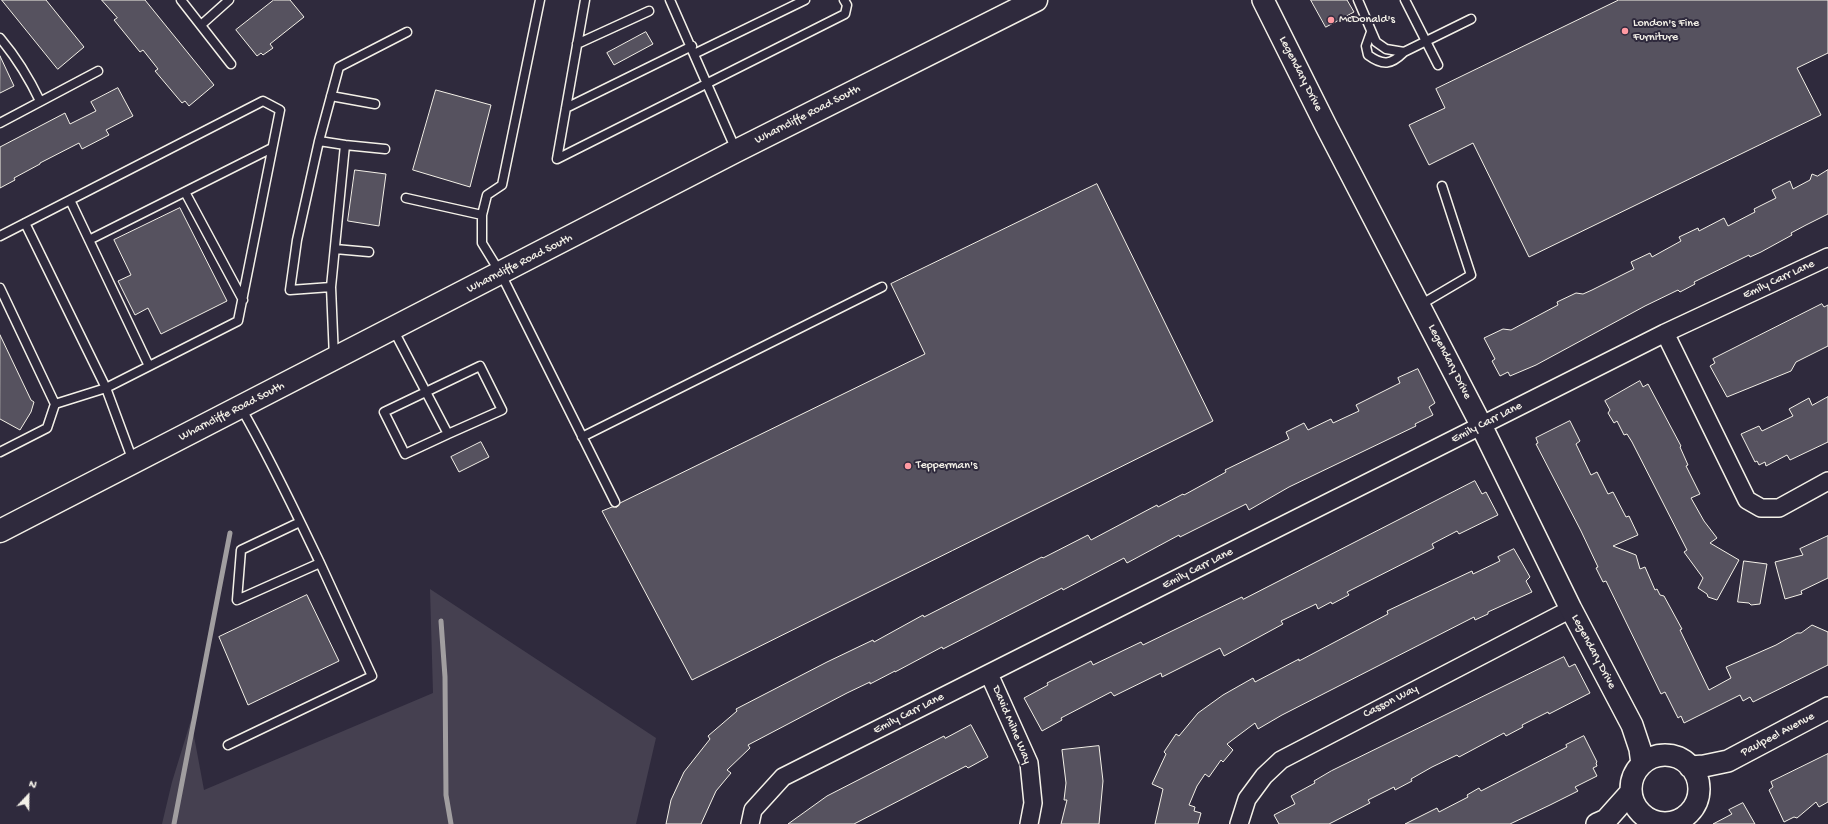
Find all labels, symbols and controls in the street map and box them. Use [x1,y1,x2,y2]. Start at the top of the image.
place label: McDonald's [1339,13,1395,27]
marker: McDonald's [1326,15,1336,25]
place label: London's Fine Furniture [1633,17,1699,45]
marker: London's Fine Furniture [1620,26,1630,36]
street label: Legendary Drive [1275,34,1325,114]
street label: Wharncliffe Road South [753,82,863,148]
street label: Wharncliffe Road South [465,231,575,297]
street label: Emily Carr Lane [1741,257,1817,303]
street label: Legendary Drive [1424,322,1474,402]
street label: Wharncliffe Road South [177,379,287,445]
street label: Emily Carr Lane [1449,399,1525,447]
place label: Tepperman's [916,459,977,473]
marker: Tepperman's [903,461,913,471]
street label: Emily Carr Lane [1160,545,1236,593]
street label: Legendary Drive [1567,612,1619,692]
street label: Casson Way [1361,682,1421,722]
street label: David Milne Way [988,684,1034,766]
street label: Emily Carr Lane [871,690,947,738]
street label: Paulpeel Avenue [1739,710,1817,760]
north arrow [8,776,48,816]
text: N [27,778,38,792]

